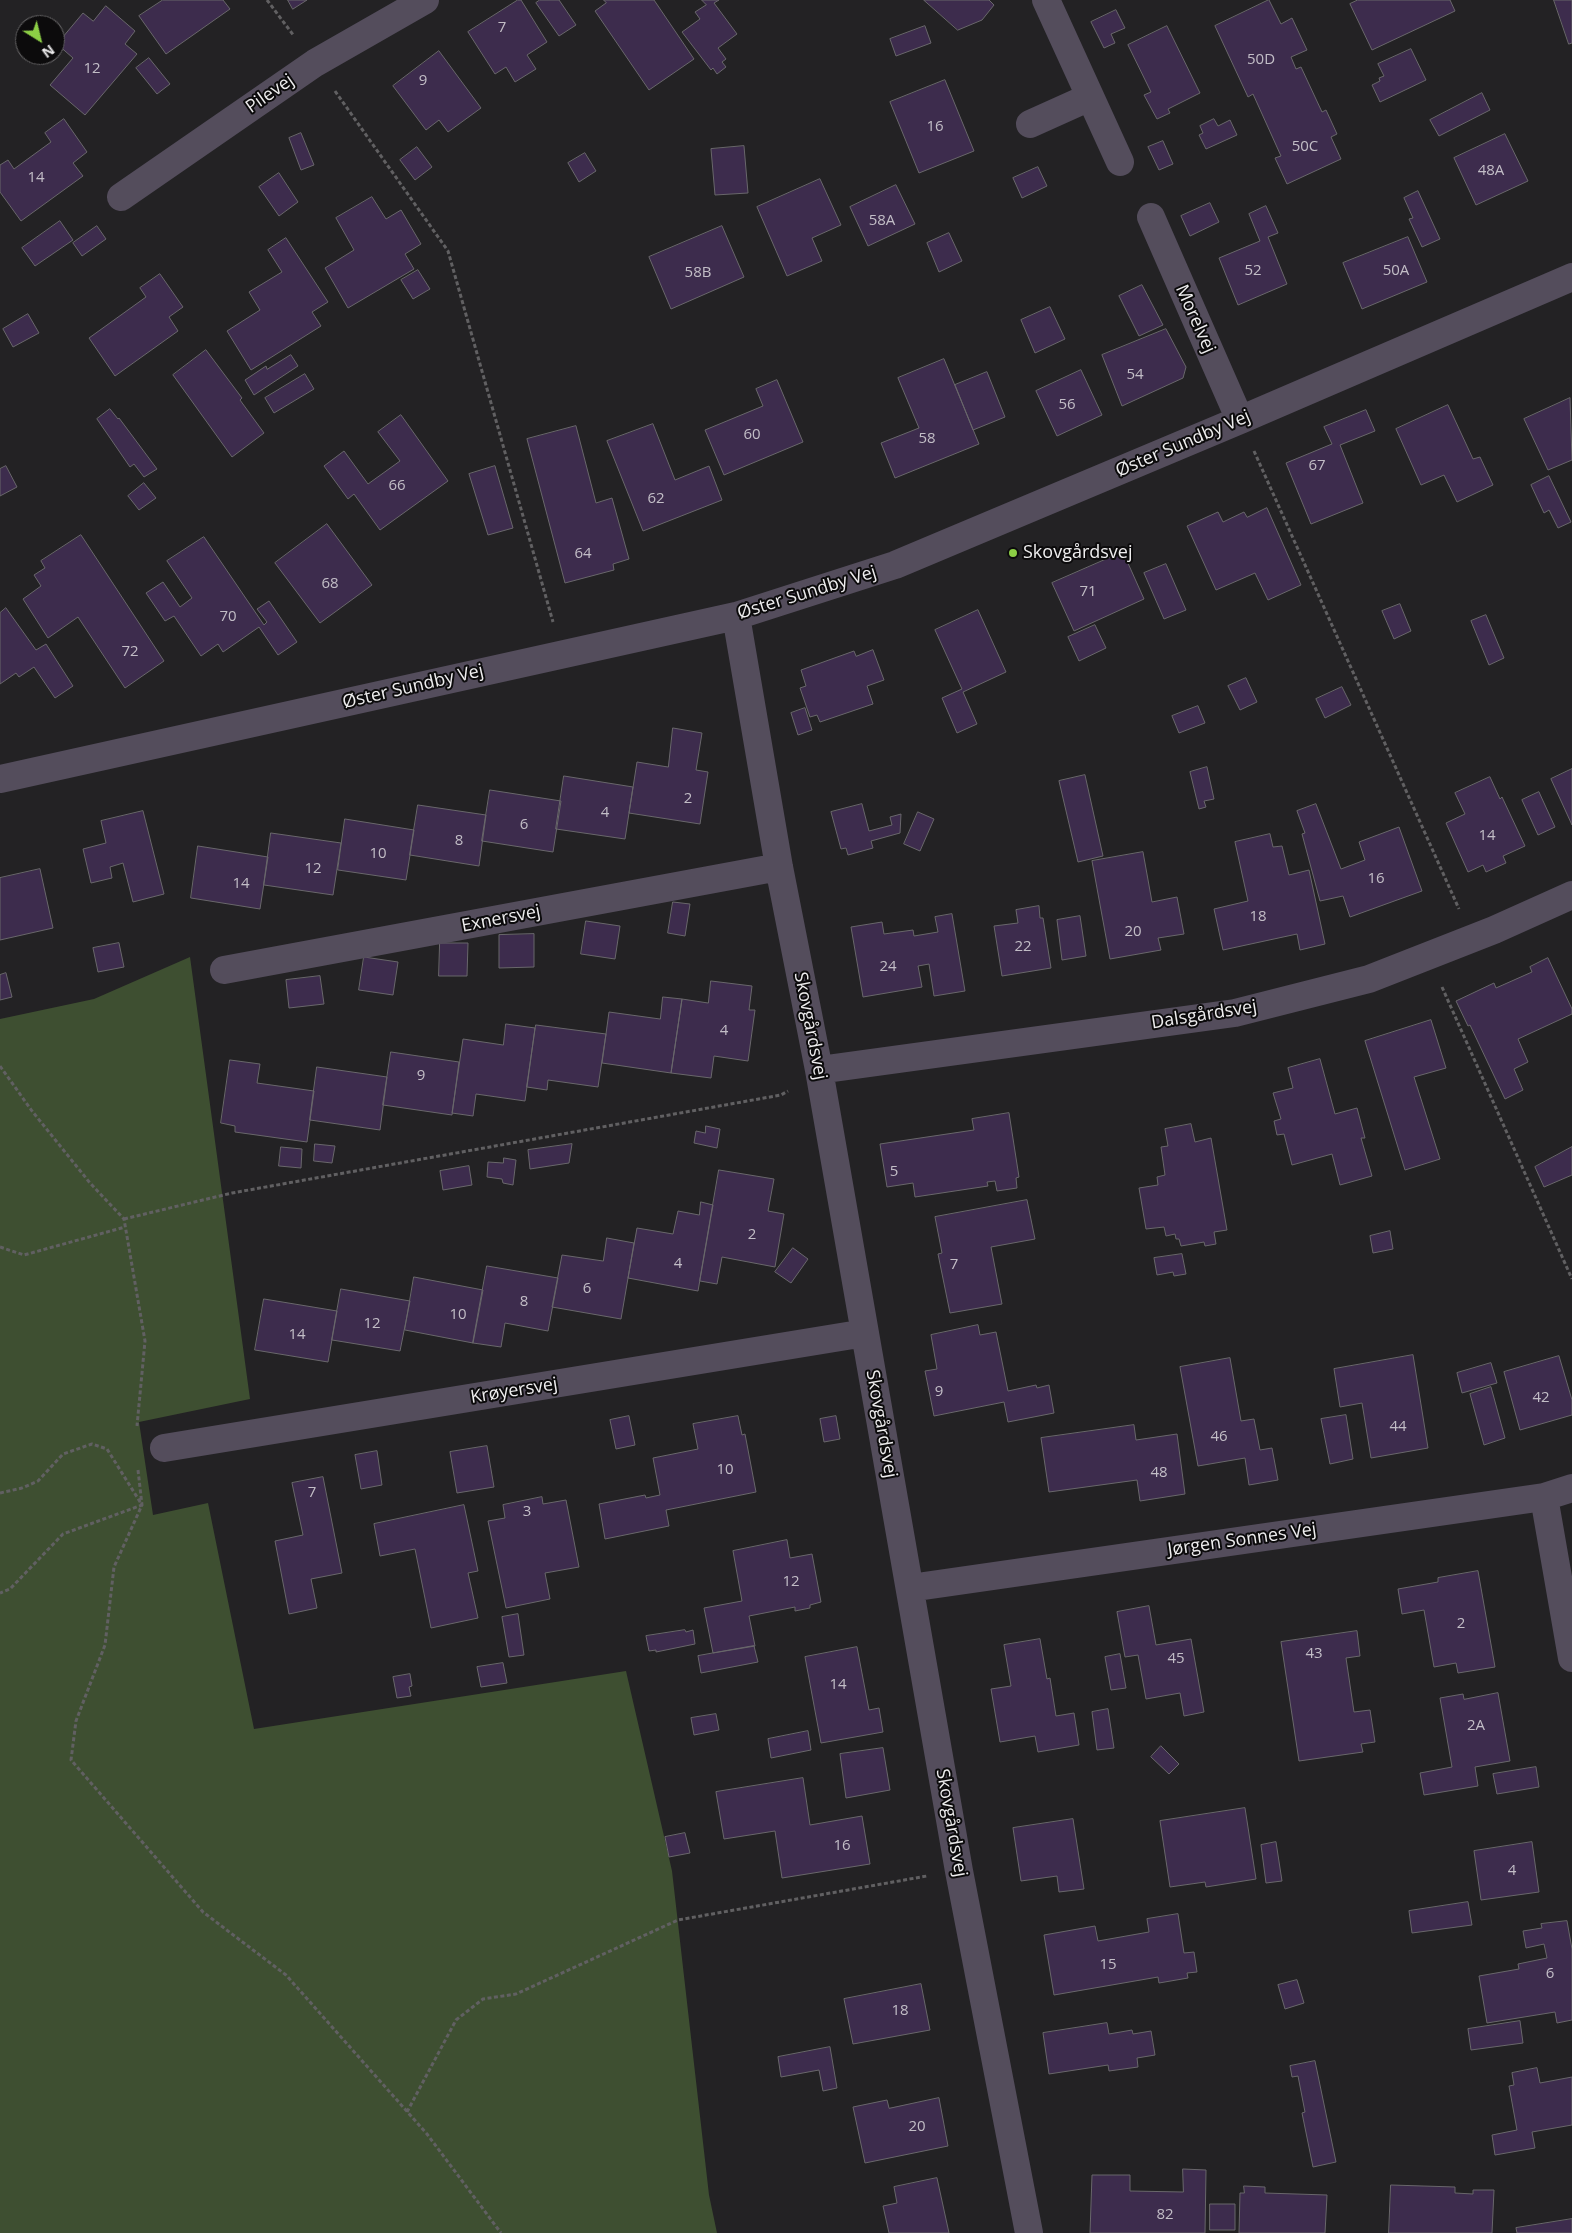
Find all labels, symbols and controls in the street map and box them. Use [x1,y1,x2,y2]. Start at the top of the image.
north arrow [15,15,65,65]
house number: 7 [498,19,506,37]
text: N [38,41,59,63]
house number: 50D [1247,51,1275,69]
house number: 12 [83,60,101,78]
street label: Pilevej [242,70,298,118]
house number: 9 [419,72,427,90]
house number: 16 [926,118,944,136]
house number: 50C [1292,138,1318,156]
house number: 48A [1478,162,1504,180]
house number: 14 [27,169,45,187]
house number: 58A [869,212,895,230]
house number: 52 [1244,262,1262,280]
house number: 50A [1383,262,1409,280]
house number: 58B [685,264,711,282]
street label: Morelvej [1170,281,1220,357]
house number: 54 [1126,366,1144,384]
house number: 56 [1058,396,1076,414]
street label: Øster Sundby Vej [1112,406,1254,482]
house number: 60 [743,426,761,444]
house number: 58 [918,430,936,448]
house number: 67 [1308,457,1326,475]
house number: 66 [388,477,406,495]
house number: 62 [647,490,665,508]
place label: Skovgårdsvej [1023,542,1133,564]
house number: 64 [574,545,592,563]
marker: Skovgårdsvej [1007,547,1019,559]
street label: Øster Sundby Vej [735,562,879,624]
house number: 68 [321,575,339,593]
house number: 71 [1079,583,1097,601]
house number: 70 [219,608,237,626]
house number: 72 [121,643,139,661]
street label: Øster Sundby Vej [340,660,486,714]
house number: 2 [684,790,692,808]
house number: 4 [601,804,609,822]
house number: 6 [520,816,528,834]
house number: 14 [1478,827,1496,845]
house number: 8 [455,832,463,850]
house number: 10 [369,845,387,863]
house number: 12 [304,860,322,878]
house number: 16 [1367,870,1385,888]
house number: 14 [232,875,250,893]
street label: Exnersvej [460,901,542,937]
house number: 18 [1249,908,1267,926]
house number: 20 [1124,923,1142,941]
house number: 22 [1014,938,1032,956]
house number: 24 [879,958,897,976]
street label: Skovgårdsvej [789,970,831,1082]
street label: Dalsgårdsvej [1150,996,1258,1034]
house number: 4 [720,1022,728,1040]
house number: 9 [417,1067,425,1085]
house number: 5 [890,1163,898,1181]
house number: 2 [748,1226,756,1244]
house number: 4 [674,1255,682,1273]
house number: 7 [950,1256,958,1274]
house number: 6 [583,1280,591,1298]
house number: 8 [520,1293,528,1311]
house number: 10 [449,1306,467,1324]
house number: 12 [363,1315,381,1333]
house number: 14 [288,1326,306,1344]
street label: Skovgårdsvej [861,1368,901,1480]
street label: Krøyersvej [469,1373,559,1409]
house number: 9 [935,1383,943,1401]
house number: 42 [1532,1389,1550,1407]
house number: 44 [1389,1418,1407,1436]
house number: 46 [1210,1428,1228,1446]
house number: 10 [716,1461,734,1479]
house number: 48 [1150,1464,1168,1482]
house number: 7 [308,1484,316,1502]
house number: 3 [523,1503,531,1521]
street label: Jørgen Sonnes Vej [1166,1519,1318,1561]
house number: 12 [782,1573,800,1591]
house number: 2 [1457,1615,1465,1633]
house number: 43 [1305,1645,1323,1663]
house number: 45 [1167,1650,1185,1668]
house number: 14 [829,1676,847,1694]
house number: 2A [1467,1717,1485,1735]
street label: Skovgårdsvej [931,1767,971,1879]
house number: 16 [833,1837,851,1855]
house number: 4 [1508,1862,1516,1880]
house number: 15 [1099,1956,1117,1974]
house number: 6 [1546,1965,1554,1983]
house number: 18 [891,2002,909,2020]
house number: 20 [908,2118,926,2136]
house number: 82 [1156,2206,1174,2224]

